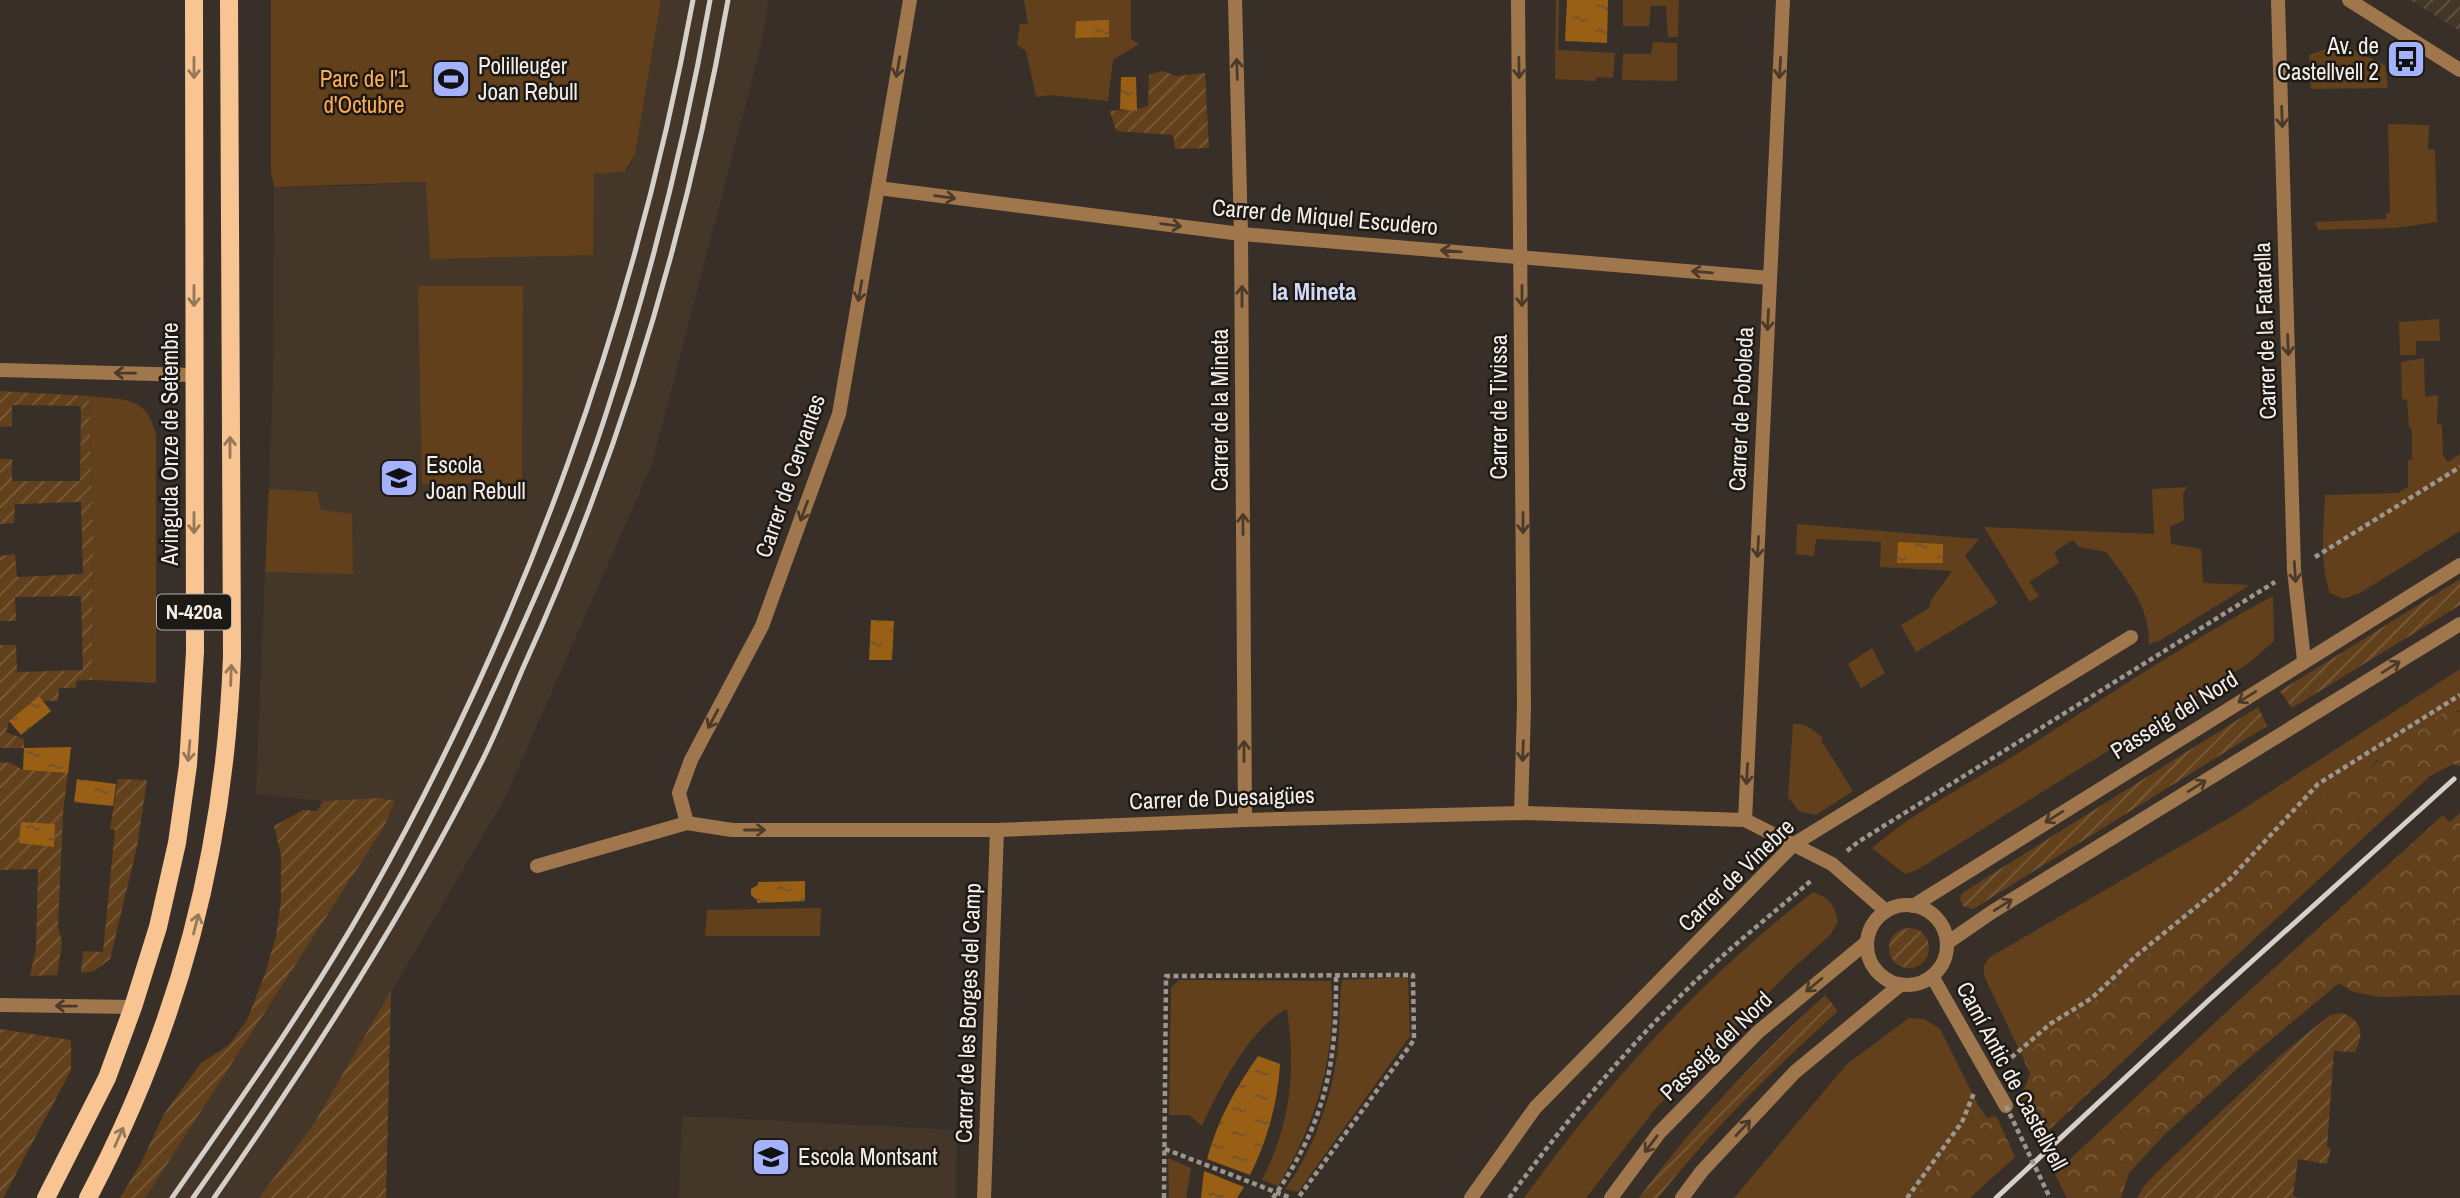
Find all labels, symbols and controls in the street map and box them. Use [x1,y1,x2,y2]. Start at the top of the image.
place label: Av. de Castellvell 2 [2277,30,2379,87]
bus stop icon: Av. de Castellvell 2 [2385,38,2427,80]
place label: Polilleuger Joan Rebull [478,50,578,107]
one-way arrow [891,55,905,78]
one-way arrow [187,56,201,79]
one-way arrow [1512,56,1526,79]
one-way arrow [1773,56,1786,79]
sports icon: Polilleuger Joan Rebull [430,58,472,100]
one-way arrow [1230,58,1243,81]
park label: Parc de l'1 d'Octubre [320,63,409,120]
one-way arrow [2275,105,2288,128]
one-way arrow [933,190,956,203]
street label: Carrer de Miquel Escudero [1211,191,1439,242]
one-way arrow [1159,219,1182,232]
street label: Carrer de la Fatarella [2246,241,2283,420]
one-way arrow [1440,244,1463,257]
one-way arrow [1691,265,1714,278]
district label: la Mineta [1272,275,1356,307]
one-way arrow [853,280,866,302]
one-way arrow [187,284,201,307]
one-way arrow [1515,284,1528,307]
one-way arrow [1235,285,1248,308]
one-way arrow [1762,308,1775,331]
street label: Avinguda Onze de Setembre [154,323,185,566]
street label: Carrer de Poboleda [1721,325,1760,492]
street label: Carrer de la Mineta [1204,328,1235,491]
one-way arrow [2281,333,2295,356]
street label: Carrer de Tivissa [1483,334,1514,479]
one-way arrow [114,367,137,380]
street label: Carrer de Cervantes [747,390,832,562]
one-way arrow [223,436,237,459]
place label: Escola Joan Rebull [426,449,526,506]
school or university icon: Escola Joan Rebull [378,457,420,499]
one-way arrow [796,500,809,521]
one-way arrow [187,511,201,534]
one-way arrow [1516,511,1530,534]
one-way arrow [1236,513,1250,536]
one-way arrow [1751,535,1764,558]
one-way arrow [2289,560,2302,583]
road number: N-420a [157,594,231,630]
one-way arrow [2380,659,2400,673]
one-way arrow [225,663,238,686]
street label: Passeig del Nord [2104,663,2243,766]
one-way arrow [2237,690,2257,704]
one-way arrow [706,708,719,729]
one-way arrow [182,739,195,761]
one-way arrow [1516,739,1529,762]
one-way arrow [1238,740,1251,763]
one-way arrow [1741,763,1754,786]
one-way arrow [2186,778,2206,792]
street label: Carrer de Duesaigües [1129,779,1315,816]
one-way arrow [2045,810,2064,825]
street label: Carrer de Vinebre [1671,811,1801,938]
one-way arrow [743,823,766,837]
street label: Carrer de les Borges del Camp [947,883,988,1143]
one-way arrow [1993,897,2013,911]
one-way arrow [190,913,203,935]
street label: Camí Antic de Castellvell [1950,976,2075,1176]
one-way arrow [1806,978,1824,993]
street label: Passeig del Nord [1653,984,1778,1107]
one-way arrow [55,999,78,1013]
one-way arrow [1734,1120,1751,1137]
one-way arrow [113,1127,126,1148]
one-way arrow [1644,1134,1659,1152]
school or university icon: Escola Montsant [750,1136,792,1178]
place label: Escola Montsant [798,1141,937,1172]

